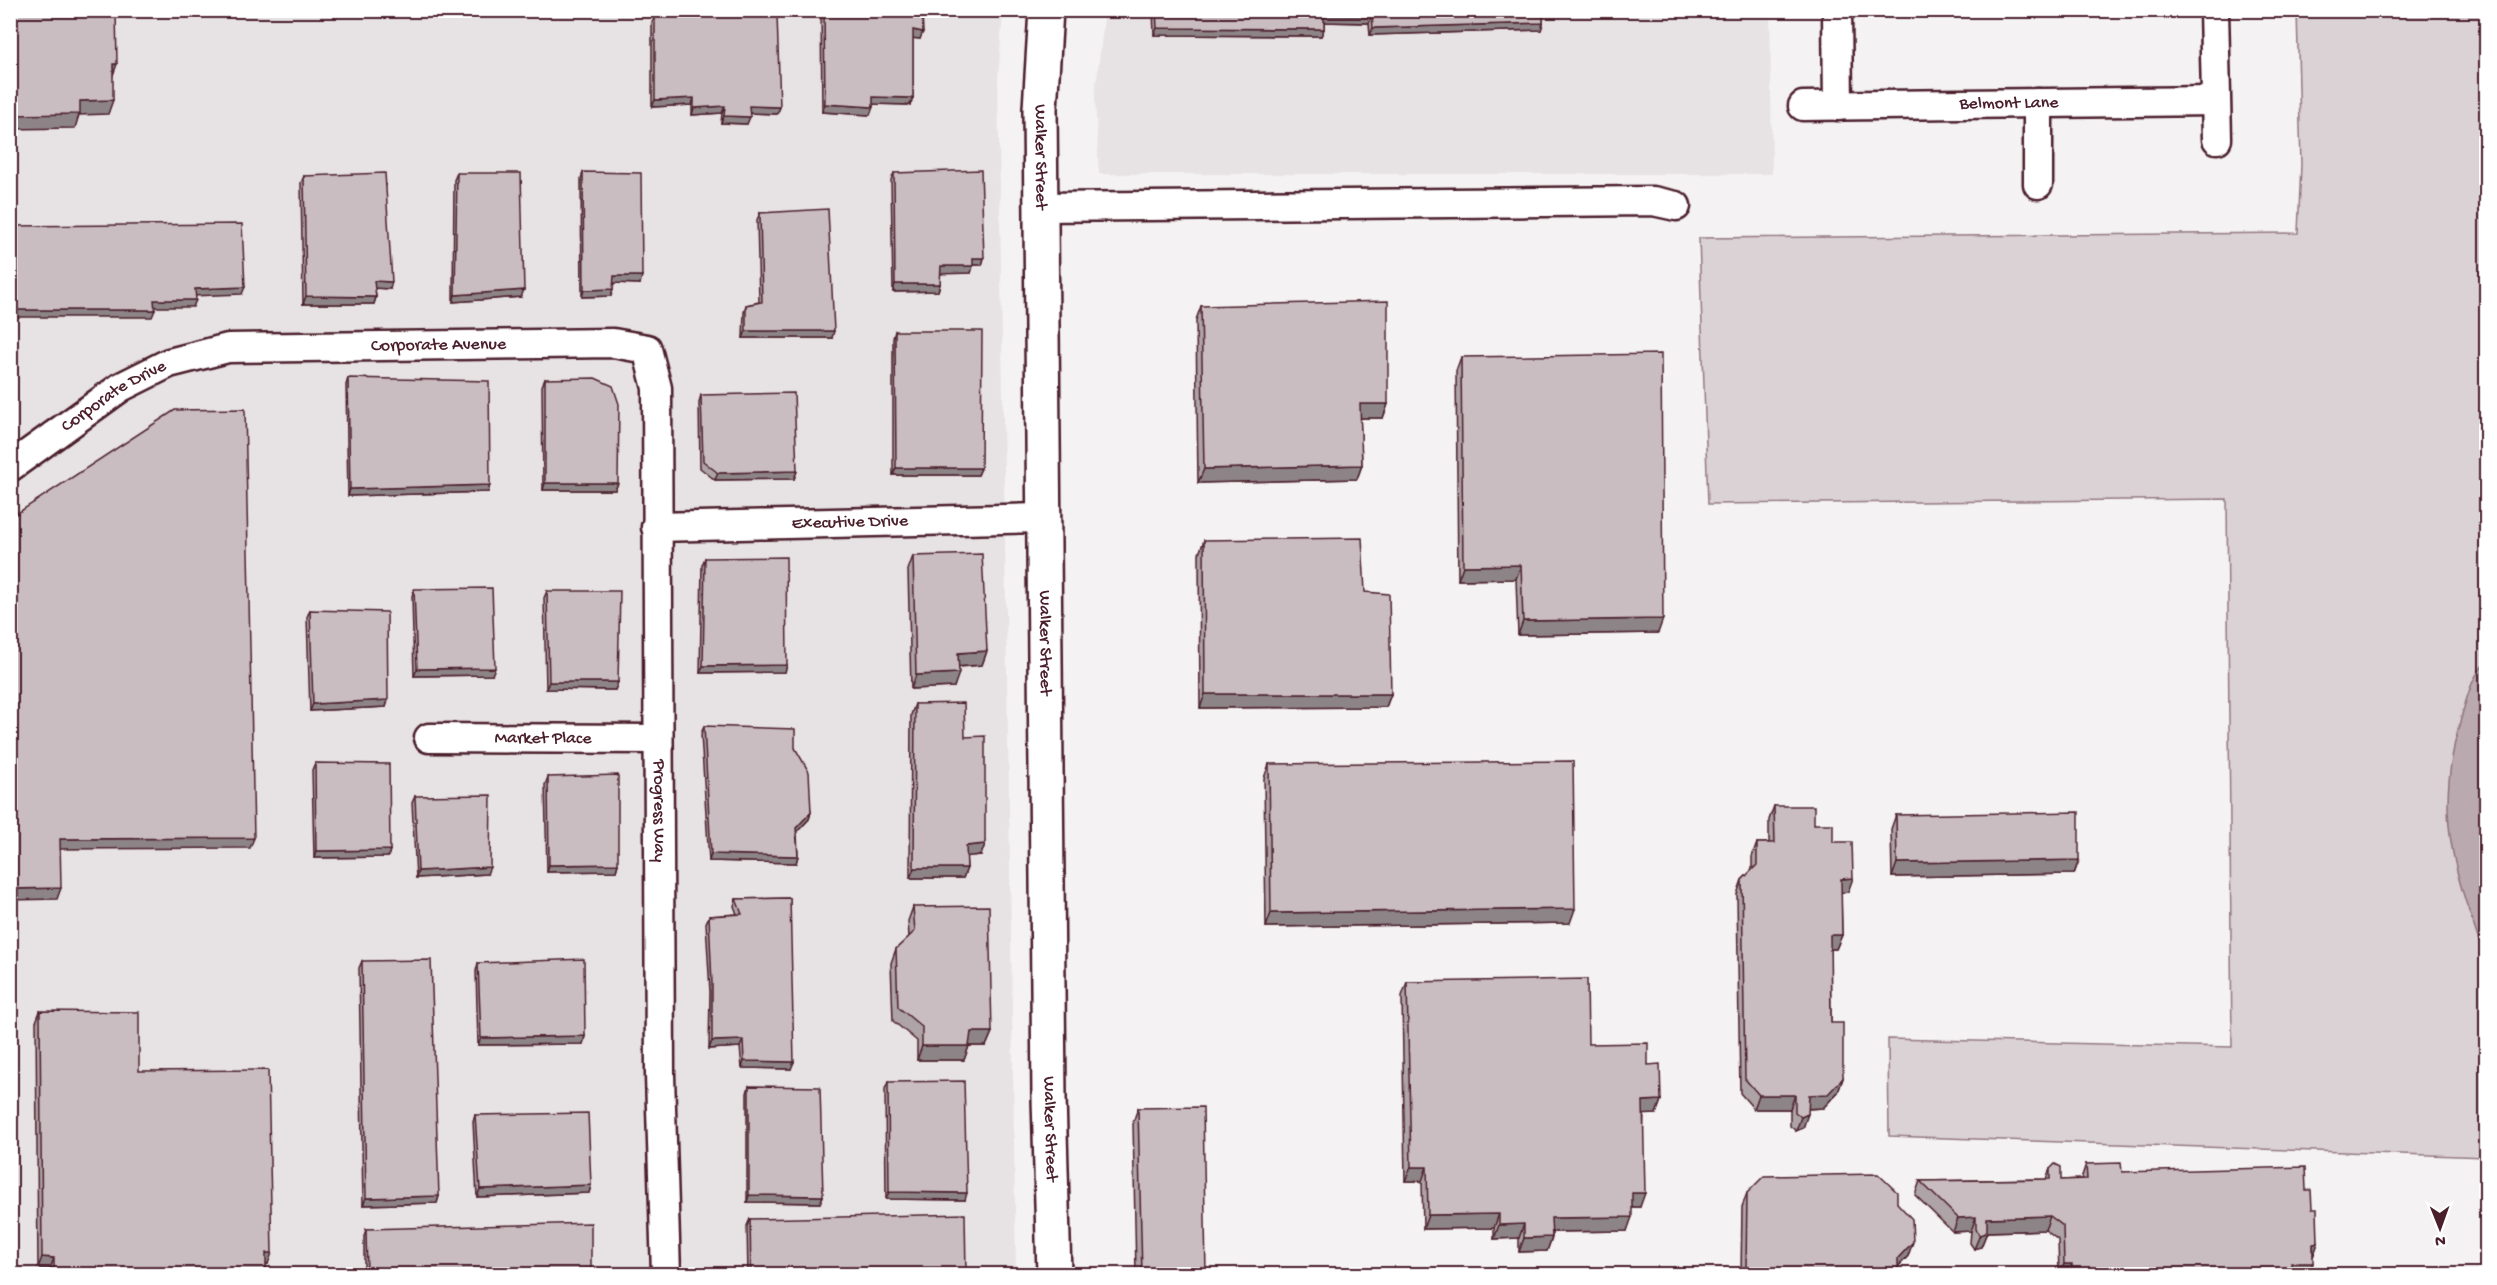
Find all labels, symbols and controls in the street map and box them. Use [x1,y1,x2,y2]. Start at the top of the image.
street label: Belmont Lane [1958,92,2059,115]
street label: Walker Street [1029,104,1051,211]
street label: Corporate Avenue [371,334,507,357]
street label: Corporate Drive [57,355,170,437]
street label: Executive Drive [791,511,909,534]
street label: Walker Street [1034,590,1056,697]
street label: Market Place [494,728,592,749]
street label: Progress Way [648,758,670,863]
street label: Walker Street [1038,1076,1062,1183]
north arrow [2410,1198,2470,1258]
text: N [2434,1230,2446,1249]

